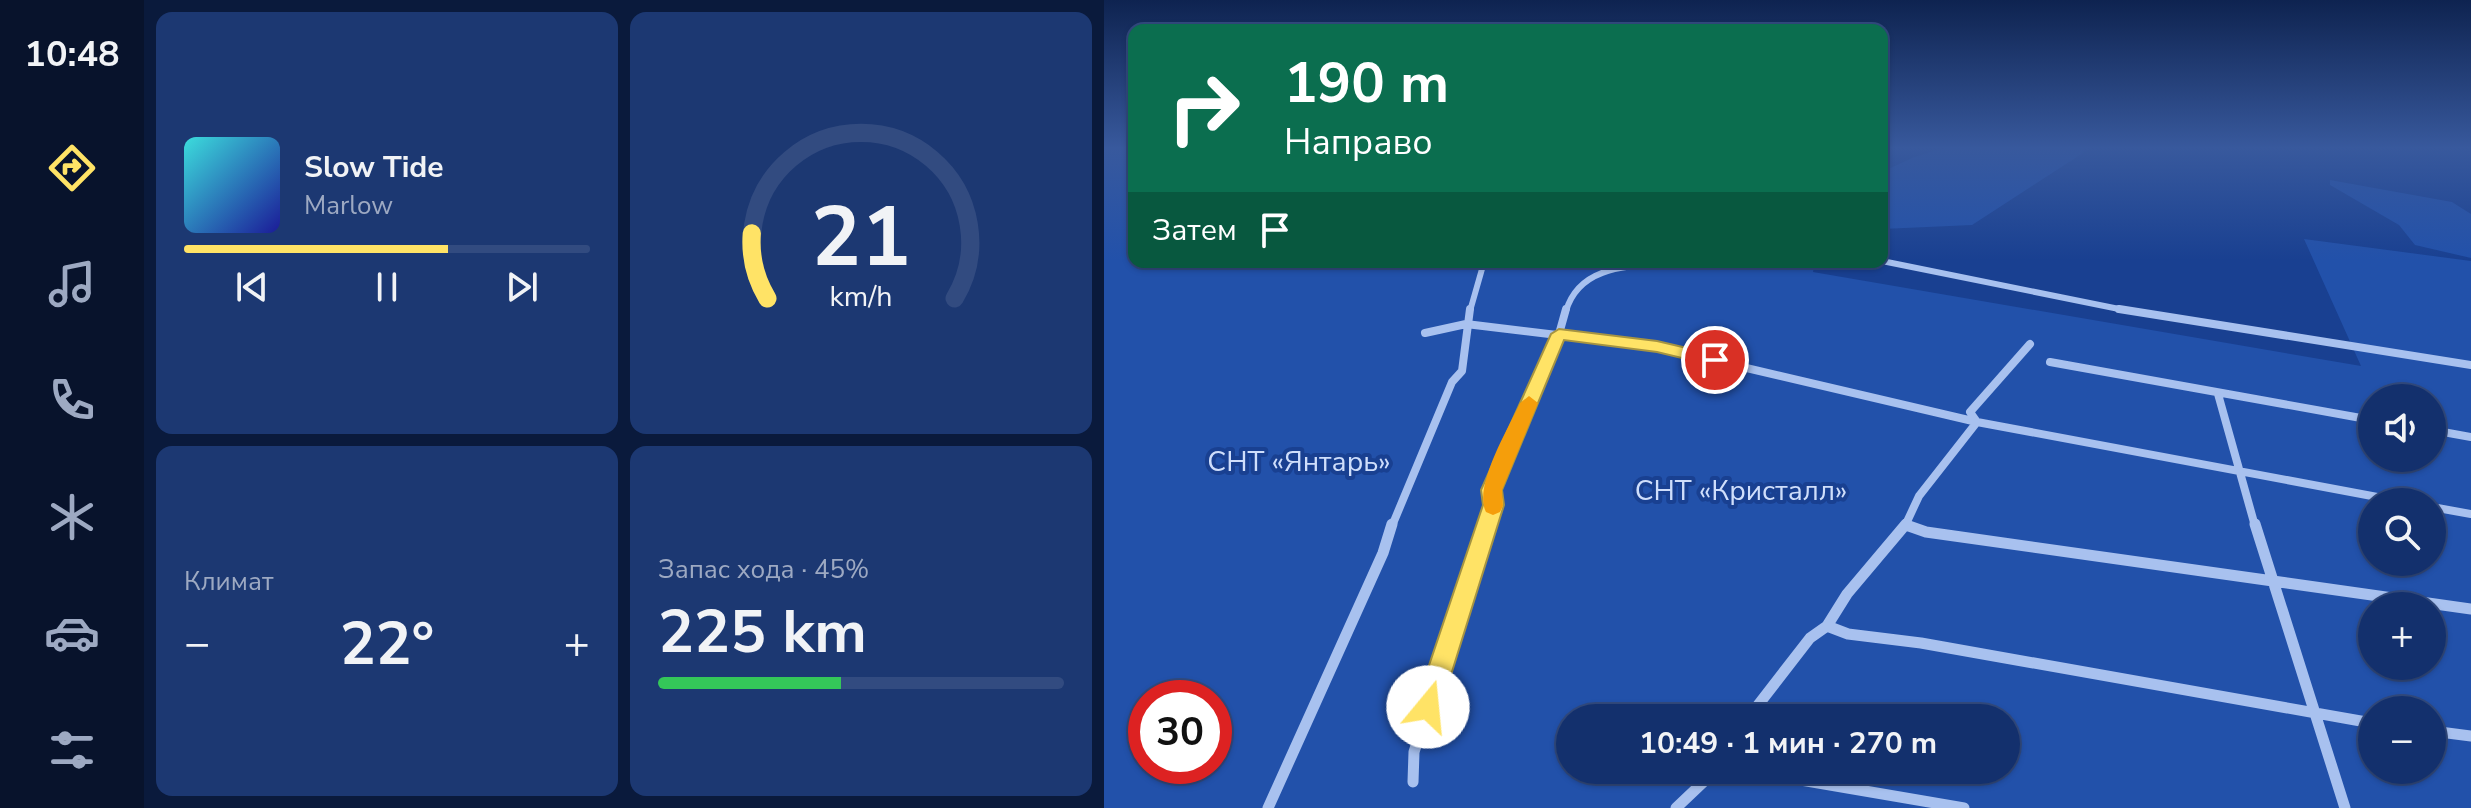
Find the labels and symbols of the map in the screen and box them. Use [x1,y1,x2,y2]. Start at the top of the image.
pin [1681,326,1749,394]
park label: СНТ «Янтарь» [1207,443,1391,481]
park label: СНТ «Кристалл» [1635,472,1847,510]
position arrow [1386,665,1470,749]
speed limit sign: 30 [1128,680,1232,784]

